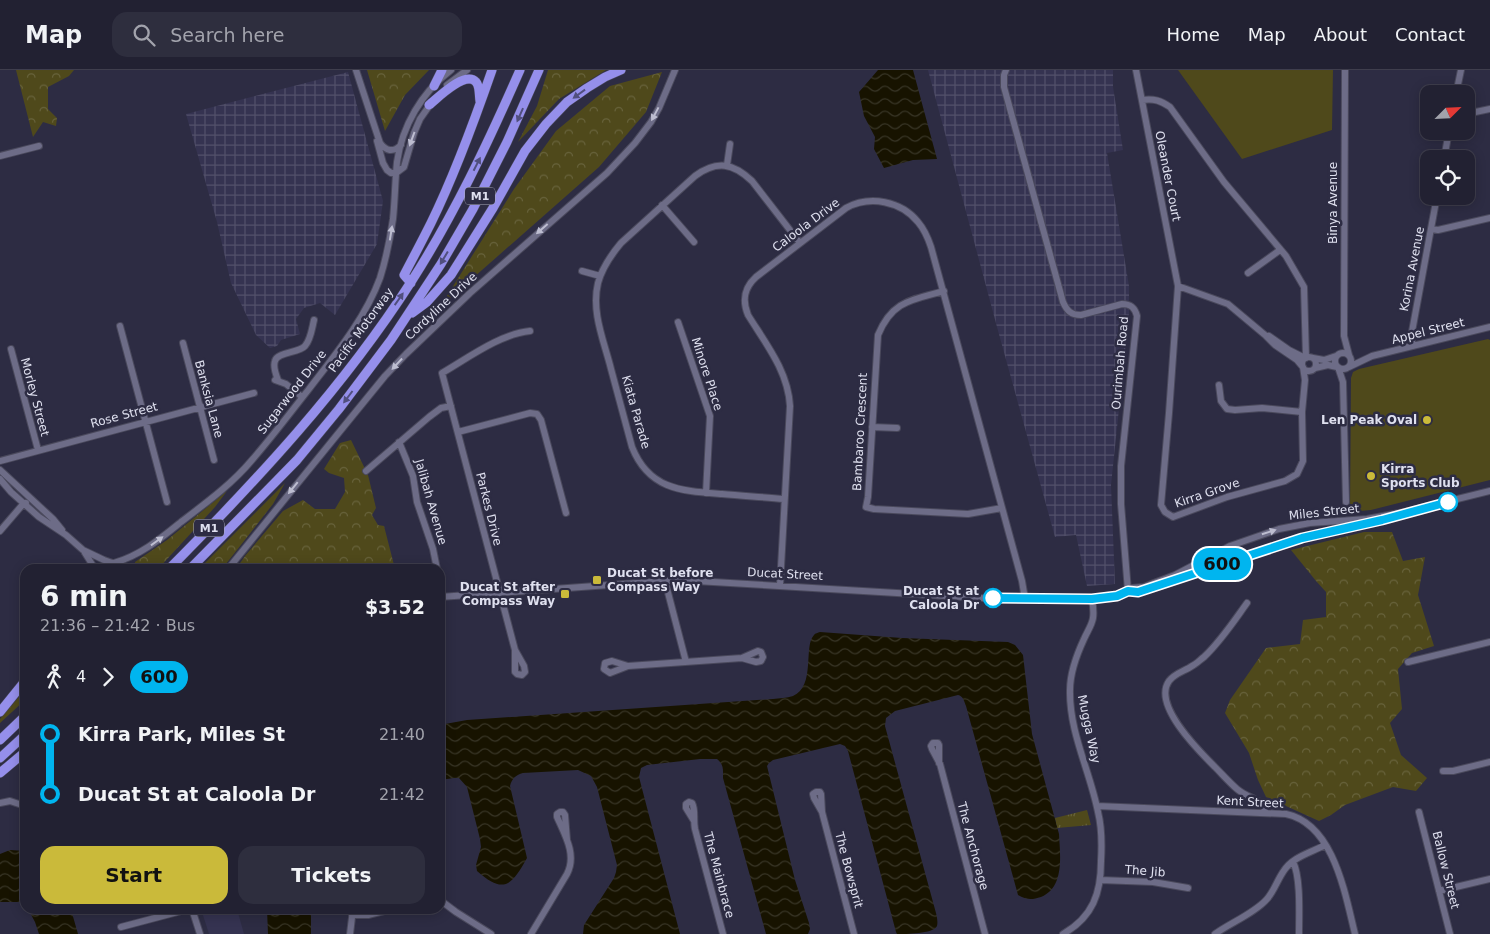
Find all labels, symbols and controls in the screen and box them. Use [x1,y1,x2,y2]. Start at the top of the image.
search box [112,12,462,57]
text: Map [25,21,82,49]
icon: search [130,21,158,49]
text: Search here [170,24,284,46]
text: Home [1167,24,1220,45]
text: Map [1248,24,1286,45]
text: About [1314,24,1367,45]
text: Contact [1395,24,1465,45]
north arrow [1420,85,1475,140]
map controls [1420,85,1475,205]
one-way arrow [572,89,586,99]
one-way arrow [515,108,523,122]
one-way arrow [651,108,660,121]
street label: Oleander Court [1152,130,1184,223]
one-way arrow [408,132,416,147]
button: locate [1420,150,1475,205]
one-way arrow [473,156,481,171]
street label: Binya Avenue [1326,162,1340,244]
road number: M1 [465,188,495,204]
street label: Caloola Drive [770,195,842,255]
one-way arrow [536,224,549,235]
one-way arrow [387,225,395,241]
street label: Korina Avenue [1397,225,1427,313]
one-way arrow [439,252,448,265]
street label: Cordyline Drive [402,269,480,343]
street label: Pacific Motorway [326,285,396,375]
one-way arrow [394,292,404,306]
street label: Appel Street [1390,315,1466,347]
street label: Ourimbah Road [1109,316,1131,410]
street label: Minore Place [689,336,725,412]
street label: Sugarwood Drive [255,347,329,437]
street label: Morley Street [18,356,52,438]
one-way arrow [391,357,403,369]
street label: Banksia Lane [192,359,226,439]
street label: Bambaroo Crescent [850,372,870,491]
street label: Kiata Parade [619,374,653,450]
one-way arrow [343,390,353,404]
street label: Rose Street [89,399,159,431]
place label: Len Peak Oval [1321,413,1417,427]
marker: Len Peak Oval [1421,414,1433,426]
street label: Jalibah Avenue [412,457,450,546]
place label: Kirra Sports Club [1381,462,1460,490]
marker: Kirra Sports Club [1365,470,1377,482]
street label: Parkes Drive [473,471,505,547]
street label: Kirra Grove [1173,475,1241,511]
one-way arrow [287,481,298,494]
unlabelled marker [1438,492,1458,512]
street label: Miles Street [1288,501,1360,523]
road number: M1 [194,519,224,536]
one-way arrow [1261,528,1276,536]
one-way arrow [150,536,164,546]
line badge: 600 [1193,548,1251,580]
text: 600 [1203,553,1241,574]
street label: Ducat Street [747,565,823,583]
place label: Ducat St before Compass Way [607,566,713,594]
marker: Ducat St before Compass Way [591,574,603,586]
text: 6 min [40,580,128,613]
place label: Ducat St after Compass Way [460,580,555,608]
place label: Ducat St at Caloola Dr [903,584,979,612]
marker: Ducat St after Compass Way [559,588,571,600]
marker: Ducat St at Caloola Dr [983,588,1003,608]
text: $3.52 [365,596,425,618]
text: 21:36 – 21:42 · Bus [40,616,195,635]
icon: walk [40,663,68,691]
icon: forward [94,663,122,691]
text: 600 [140,666,178,687]
text: 4 [76,667,86,686]
street label: Mugga Way [1075,693,1103,765]
text: Kirra Park, Miles St [78,723,285,745]
text: 21:40 [379,725,425,744]
text: Ducat St at Caloola Dr [78,783,315,805]
text: 21:42 [379,785,425,804]
street label: Kent Street [1216,793,1284,811]
street label: The Anchorage [954,799,992,892]
street label: The Mainbrace [701,829,737,920]
street label: The Bowsprit [832,829,866,910]
street label: Ballow Street [1430,830,1463,911]
button: Start [40,846,228,904]
button: Tickets [238,846,425,904]
street label: The Jib [1123,863,1166,879]

